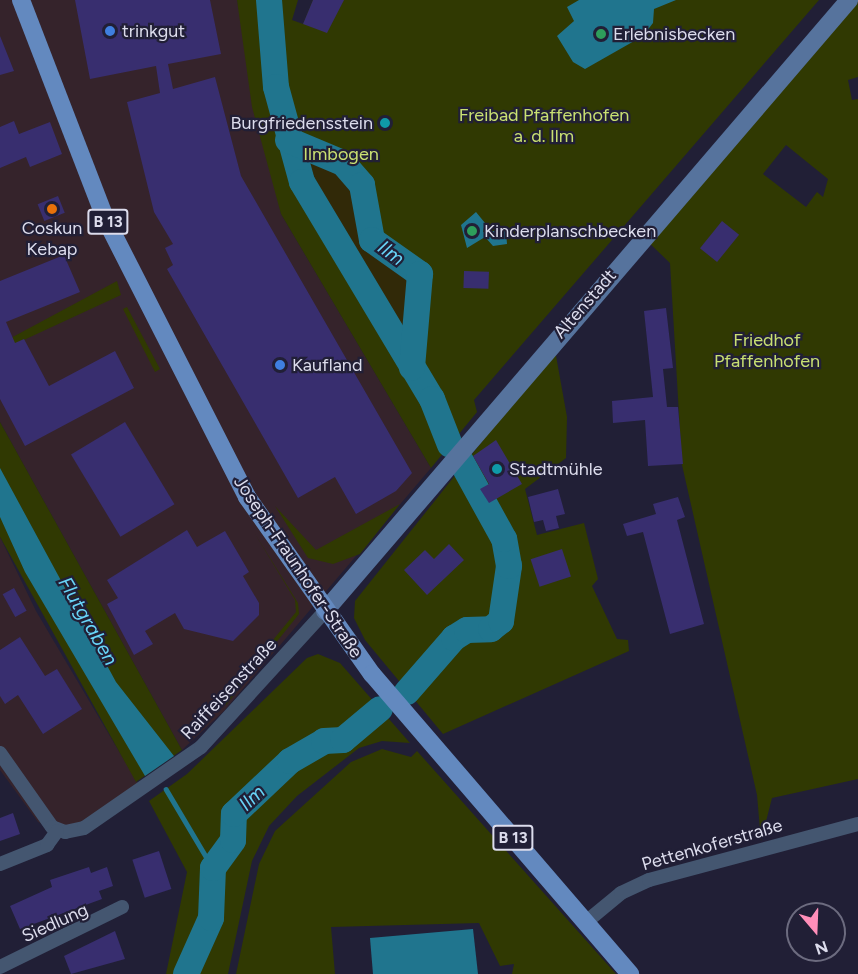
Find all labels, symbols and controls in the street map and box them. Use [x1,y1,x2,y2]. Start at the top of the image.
place label: trinkgut [122,20,185,42]
place label: Erlebnisbecken [613,23,735,45]
marker: trinkgut [103,24,117,38]
marker: Erlebnisbecken [594,27,608,41]
park label: Freibad Pfaffenhofen a. d. Ilm [459,105,629,148]
place label: Burgfriedensstein [231,112,373,134]
marker: Burgfriedensstein [378,116,392,130]
park label: Ilmbogen [303,143,379,165]
marker: Coskun Kebap [45,202,59,216]
road number: B 13 [87,209,129,235]
place label: Coskun Kebap [22,218,82,260]
place label: Kinderplanschbecken [484,220,656,242]
marker: Kinderplanschbecken [465,224,479,238]
water label: Ilm [373,235,409,271]
street label: Altenstadt [549,265,621,343]
park label: Friedhof Pfaffenhofen [714,330,820,372]
place label: Kaufland [292,354,362,376]
marker: Kaufland [273,358,287,372]
place label: Stadtmühle [509,458,603,480]
marker: Stadtmühle [490,462,504,476]
street label: Joseph-Fraunhofer-Straße [229,472,367,662]
water label: Flutgraben [53,572,123,670]
street label: Raiffeisenstraße [177,634,281,744]
water label: Ilm [234,780,270,816]
street label: Pettenkoferstraße [639,815,785,875]
road number: B 13 [492,825,534,851]
street label: Siedlung [19,899,91,947]
north arrow [786,902,846,962]
text: N [812,937,830,959]

